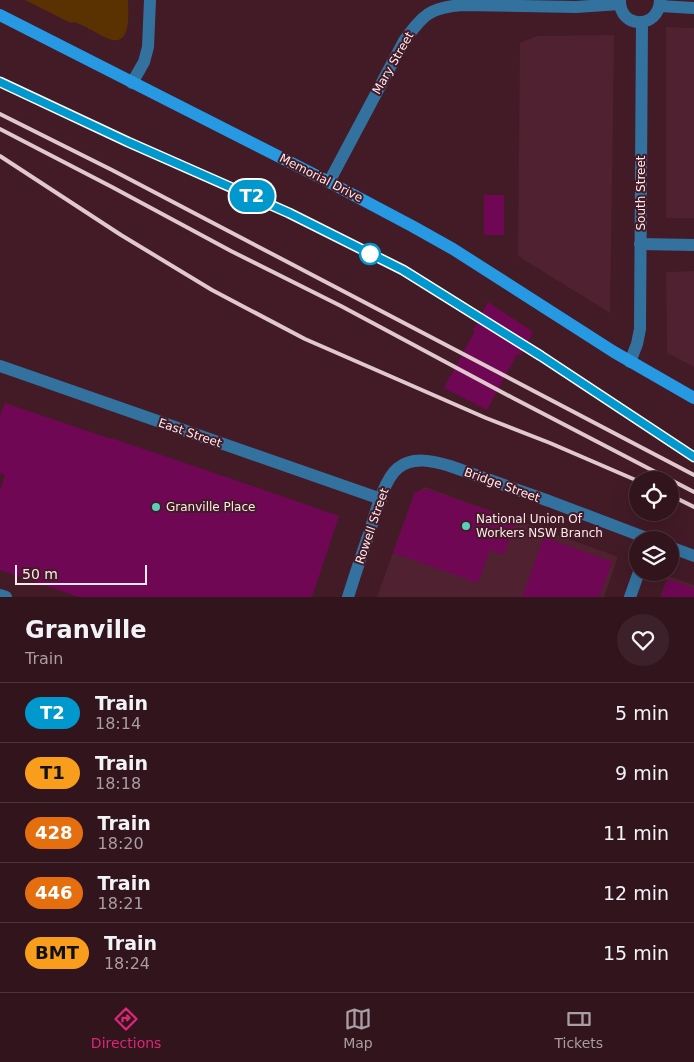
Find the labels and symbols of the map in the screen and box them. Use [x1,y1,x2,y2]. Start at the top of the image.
street label: Mary Street [369,29,417,97]
street label: Memorial Drive [277,151,365,205]
street label: South Street [634,155,648,231]
line badge: T2 [230,180,274,212]
unlabelled marker [359,243,381,265]
street label: East Street [156,416,224,450]
street label: Bridge Street [462,465,542,505]
street label: Rowell Street [352,486,392,566]
place label: Granville Place [166,500,255,514]
marker: Granville Place [150,501,162,513]
place label: National Union Of Workers NSW Branch [476,512,603,540]
marker: National Union Of Workers NSW Branch [460,520,472,532]
scale bar [15,562,148,585]

